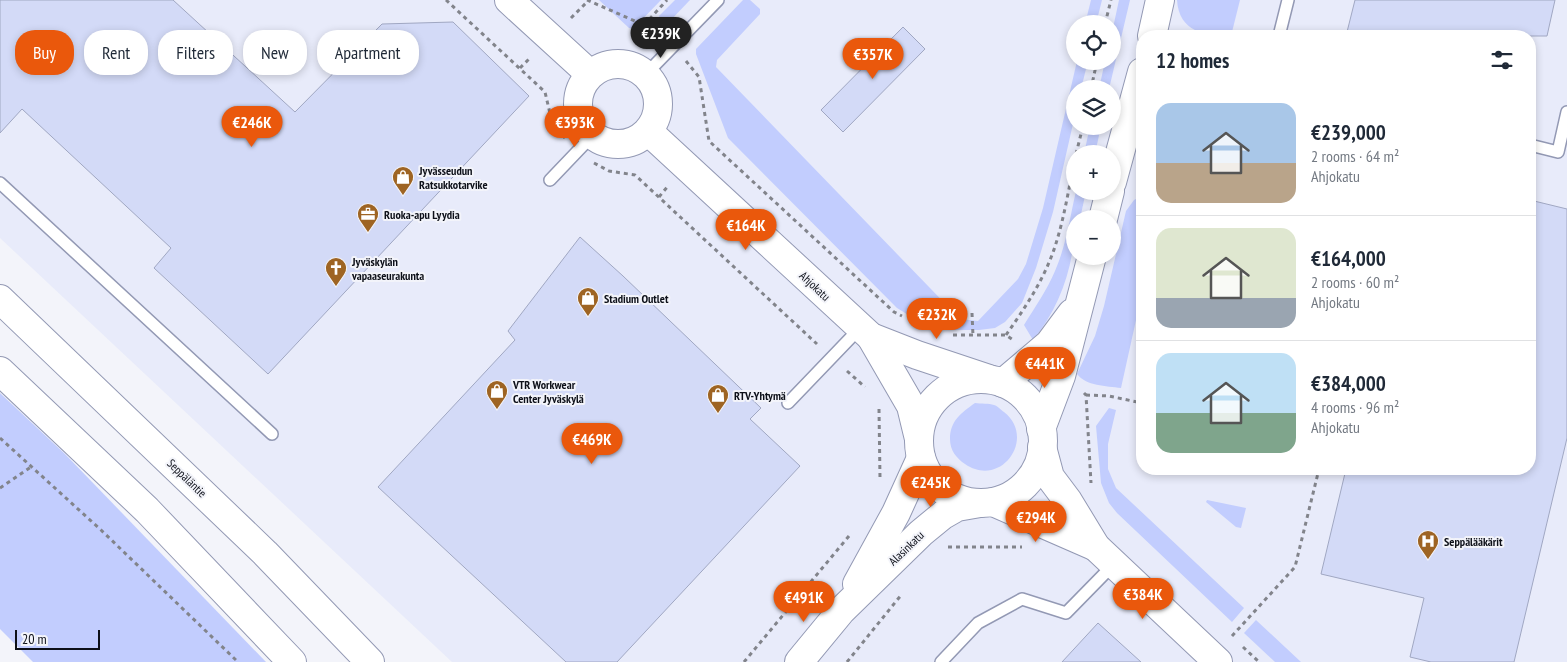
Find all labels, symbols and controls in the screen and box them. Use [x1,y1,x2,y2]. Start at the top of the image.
map controls [1066,15,1121,265]
button: locate [1066,15,1121,70]
pin: €239K [626,17,696,59]
text: €239K [642,23,680,43]
chip: Buy [15,30,74,75]
chip: Rent [84,30,148,75]
chip: Filters [158,30,233,75]
chip: New [243,30,307,75]
chip: Apartment [317,30,419,75]
pin: €357K [838,38,908,80]
text: €357K [854,44,892,64]
icon: filters [1488,46,1516,74]
text: 12 homes [1156,47,1229,74]
button: layers [1066,80,1121,135]
pin: €246K [217,106,287,148]
pin: €393K [540,106,610,148]
text: €246K [233,112,271,132]
text: €393K [556,112,594,132]
text: €239,000 [1311,119,1386,146]
icon: home [1196,123,1256,183]
button: + [1066,145,1121,200]
text: 2 rooms · 64 m² [1311,146,1399,166]
place label: Jyvässeudun Ratsukkotarvike [418,163,488,192]
shop icon: Jyvässeudun Ratsukkotarvike [391,165,415,196]
text: Ahjokatu [1311,166,1360,186]
office icon: Ruoka-apu Lyydia [356,202,380,233]
place label: Ruoka-apu Lyydia [384,207,460,222]
pin: €164K [711,208,781,251]
button: − [1066,210,1121,265]
text: €164K [727,215,765,235]
text: €164,000 [1311,245,1386,272]
icon: home [1196,248,1256,308]
place label: Jyväskylän vapaaseurakunta [351,254,424,283]
church icon: Jyväskylän vapaaseurakunta [324,256,348,287]
street label: Ahjokatu [796,268,834,304]
text: 2 rooms · 60 m² [1311,272,1399,292]
shop icon: Stadium Outlet [576,286,600,317]
place label: Stadium Outlet [604,291,669,306]
text: Ahjokatu [1311,292,1360,312]
pin: €232K [902,298,972,340]
text: €232K [918,304,956,324]
pin: €441K [1010,346,1080,389]
text: €441K [1026,353,1064,373]
text: €384,000 [1311,370,1386,397]
icon: home [1196,373,1256,433]
place label: VTR Workwear Center Jyväskylä [512,377,584,406]
shop icon: VTR Workwear Center Jyväskylä [485,379,509,410]
shop icon: RTV-Yhtymä [706,383,730,414]
place label: RTV-Yhtymä [734,388,786,403]
text: 4 rooms · 96 m² [1311,397,1399,417]
text: Ahjokatu [1311,417,1360,437]
pin: €469K [557,422,627,465]
text: €469K [573,429,611,449]
street label: Seppäläntie [164,456,210,500]
pin: €245K [896,466,966,508]
text: €245K [912,472,950,492]
pin: €294K [1001,500,1071,543]
text: €294K [1017,507,1055,527]
street label: Alasinkatu [885,528,927,568]
hospital icon: Seppälääkärit [1416,529,1440,560]
place label: Seppälääkärit [1444,534,1503,549]
pin: €384K [1108,578,1178,620]
pin: €491K [769,580,839,623]
text: €384K [1124,584,1162,604]
text: €491K [785,587,823,607]
scale bar [15,627,100,650]
text: 20 m [22,630,47,648]

